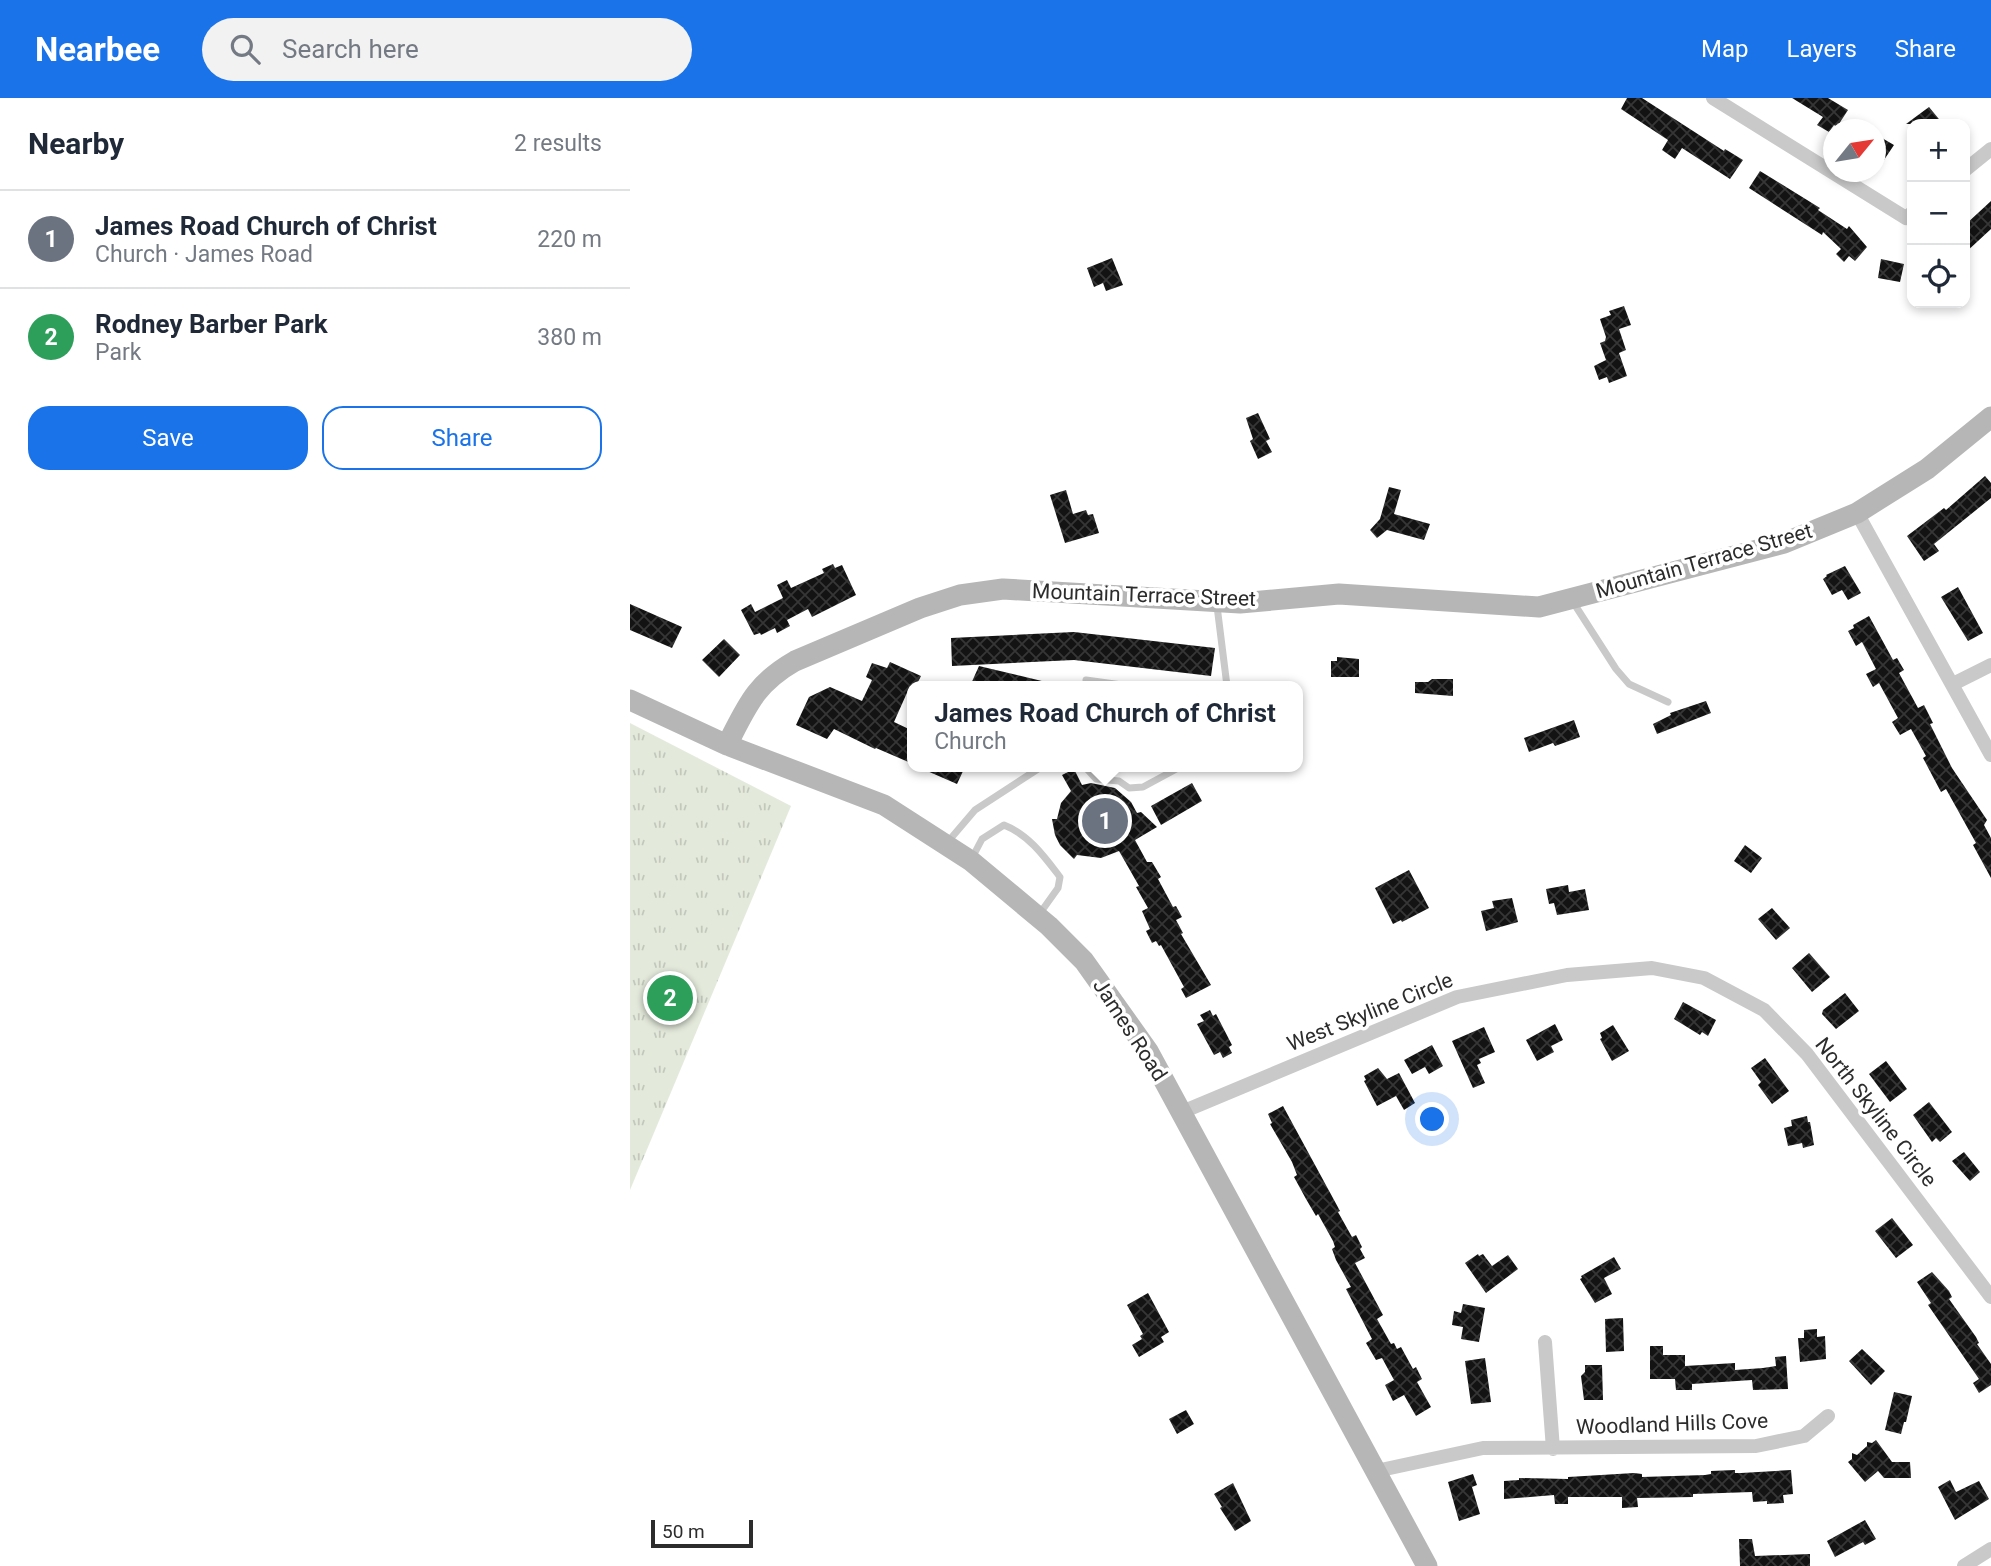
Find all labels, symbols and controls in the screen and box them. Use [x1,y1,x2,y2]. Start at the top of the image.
search box [202,18,692,81]
text: Nearbee [35,30,160,69]
icon: search [226,30,264,68]
text: Search here [282,34,419,64]
text: Map [1701,35,1749,63]
text: Layers [1787,35,1857,63]
text: Share [1895,35,1956,63]
north arrow [1823,119,1886,182]
map controls [1907,119,1970,308]
button: + [1907,119,1970,182]
text: Nearby [28,126,124,161]
text: 2 results [514,130,602,157]
button: − [1907,182,1970,245]
text: James Road Church of Christ [95,211,437,241]
text: 1 [44,226,58,253]
text: 220 m [537,226,602,253]
text: Church · James Road [95,241,313,268]
button: locate [1907,245,1970,308]
text: Rodney Barber Park [95,309,328,339]
text: 2 [44,324,58,351]
text: 380 m [537,324,602,351]
text: Park [95,339,141,366]
button: Save [28,406,308,470]
button: Share [322,406,602,470]
street label: Mountain Terrace Street [1593,519,1815,603]
street label: Mountain Terrace Street [1032,579,1256,611]
popup [907,681,1303,772]
text: James Road Church of Christ [934,698,1276,728]
text: Church [934,728,1007,755]
pin: 1 [1082,795,1128,847]
street label: West Skyline Circle [1284,968,1456,1056]
pin: 2 [647,972,693,1024]
street label: James Road [1088,974,1172,1086]
street label: North Skyline Circle [1810,1033,1942,1191]
your location [1415,1102,1449,1136]
street label: Woodland Hills Cove [1575,1409,1769,1439]
scale bar [651,1517,752,1549]
text: 50 m [662,1520,705,1543]

